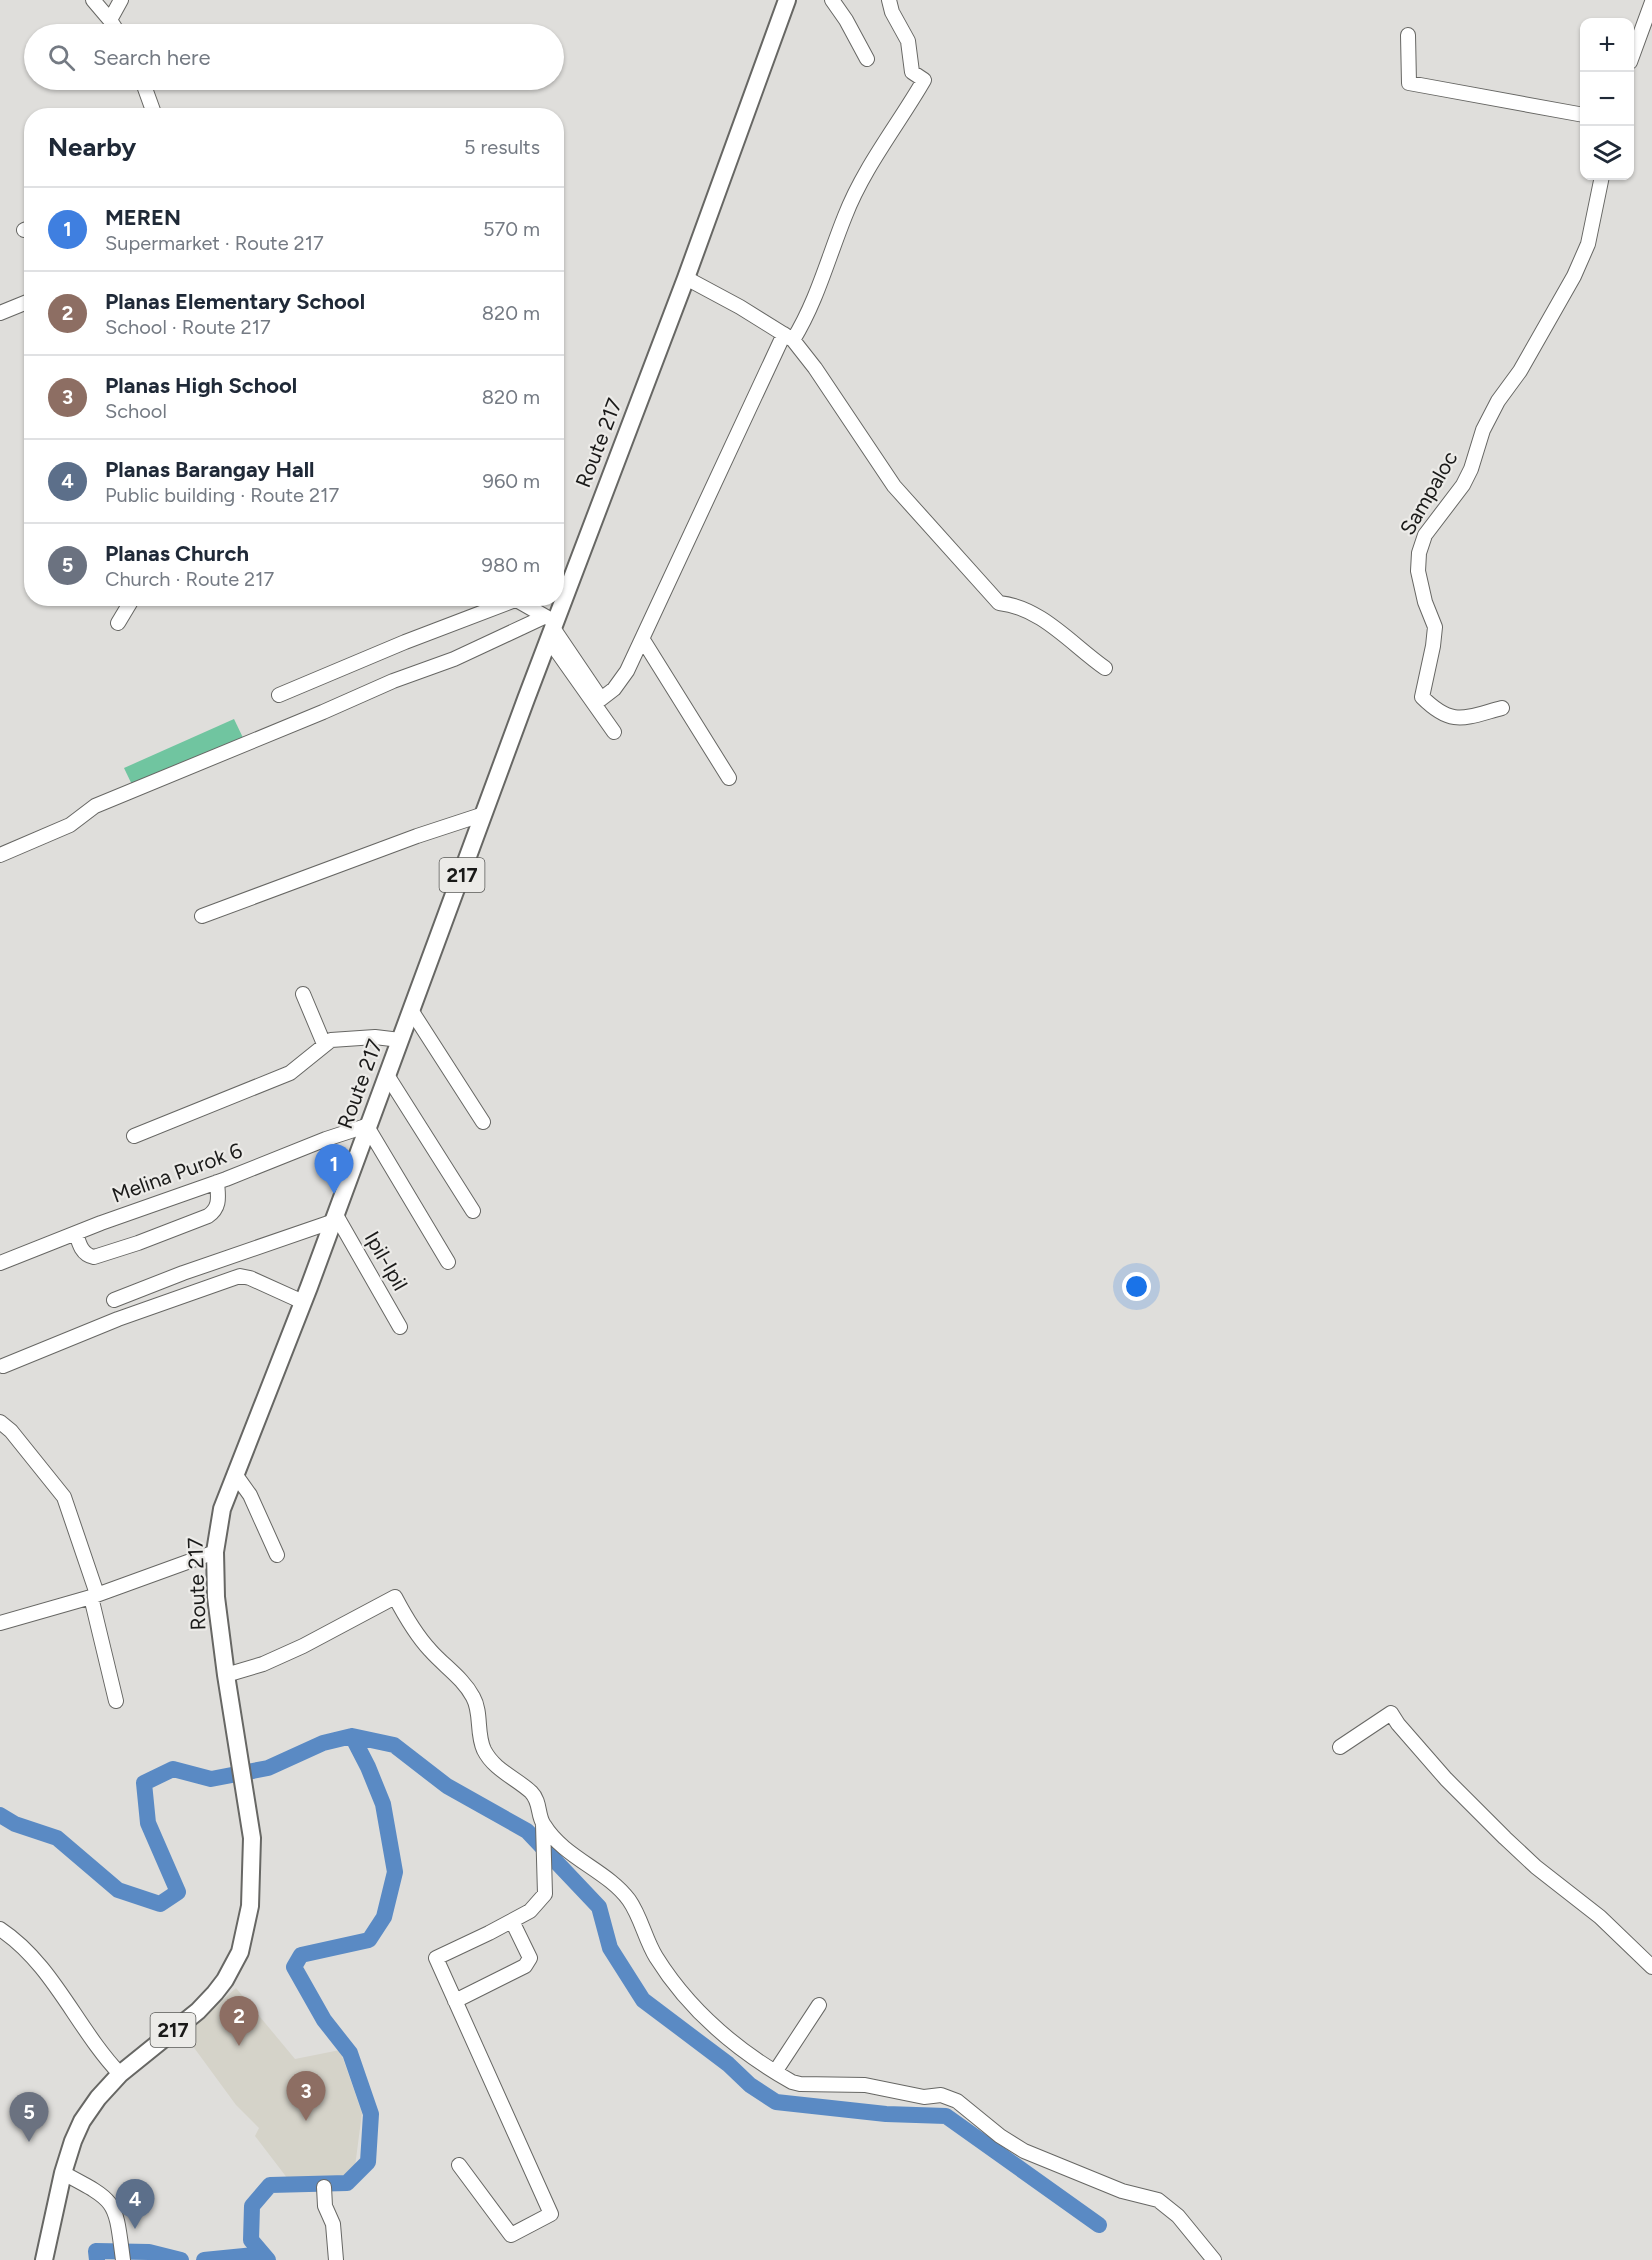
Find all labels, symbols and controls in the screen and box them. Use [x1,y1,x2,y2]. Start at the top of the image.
map controls [1580,18,1634,180]
button: + [1580,18,1634,72]
search box [24,24,564,90]
icon: search [45,41,78,74]
text: Search here [93,44,211,71]
button: − [1580,72,1634,126]
button: layers [1580,126,1634,180]
text: Nearby [48,131,136,163]
text: 5 results [464,135,540,159]
text: MEREN [105,204,181,231]
text: 1 [63,217,72,241]
text: 570 m [483,217,540,241]
text: Supermarket · Route 217 [105,231,324,255]
text: Planas Elementary School [105,288,365,315]
text: 2 [62,301,73,325]
text: 820 m [482,301,540,325]
text: School · Route 217 [105,315,271,339]
text: Planas High School [105,372,297,399]
text: 3 [62,385,73,409]
text: 820 m [482,385,540,409]
street label: Route 217 [570,395,627,491]
text: School [105,399,167,423]
street label: Sampaloc [1395,446,1463,539]
text: Planas Barangay Hall [105,456,314,483]
text: 4 [61,469,74,493]
text: 960 m [483,469,540,493]
text: Public building · Route 217 [105,483,339,507]
text: Planas Church [105,540,249,567]
text: 5 [62,553,73,577]
text: 980 m [482,553,540,577]
text: Church · Route 217 [105,567,274,591]
road number: 217 [440,858,484,892]
street label: Route 217 [332,1036,387,1132]
street label: Melina Purok 6 [108,1137,245,1208]
pin: 1 [314,1144,354,1194]
street label: Ipil-Ipil [360,1227,413,1295]
your location [1122,1272,1151,1301]
street label: Route 217 [182,1537,211,1631]
pin: 2 [220,1996,258,2046]
road number: 217 [150,2013,195,2047]
pin: 3 [286,2072,326,2121]
pin: 5 [9,2092,48,2142]
pin: 4 [116,2180,154,2229]

